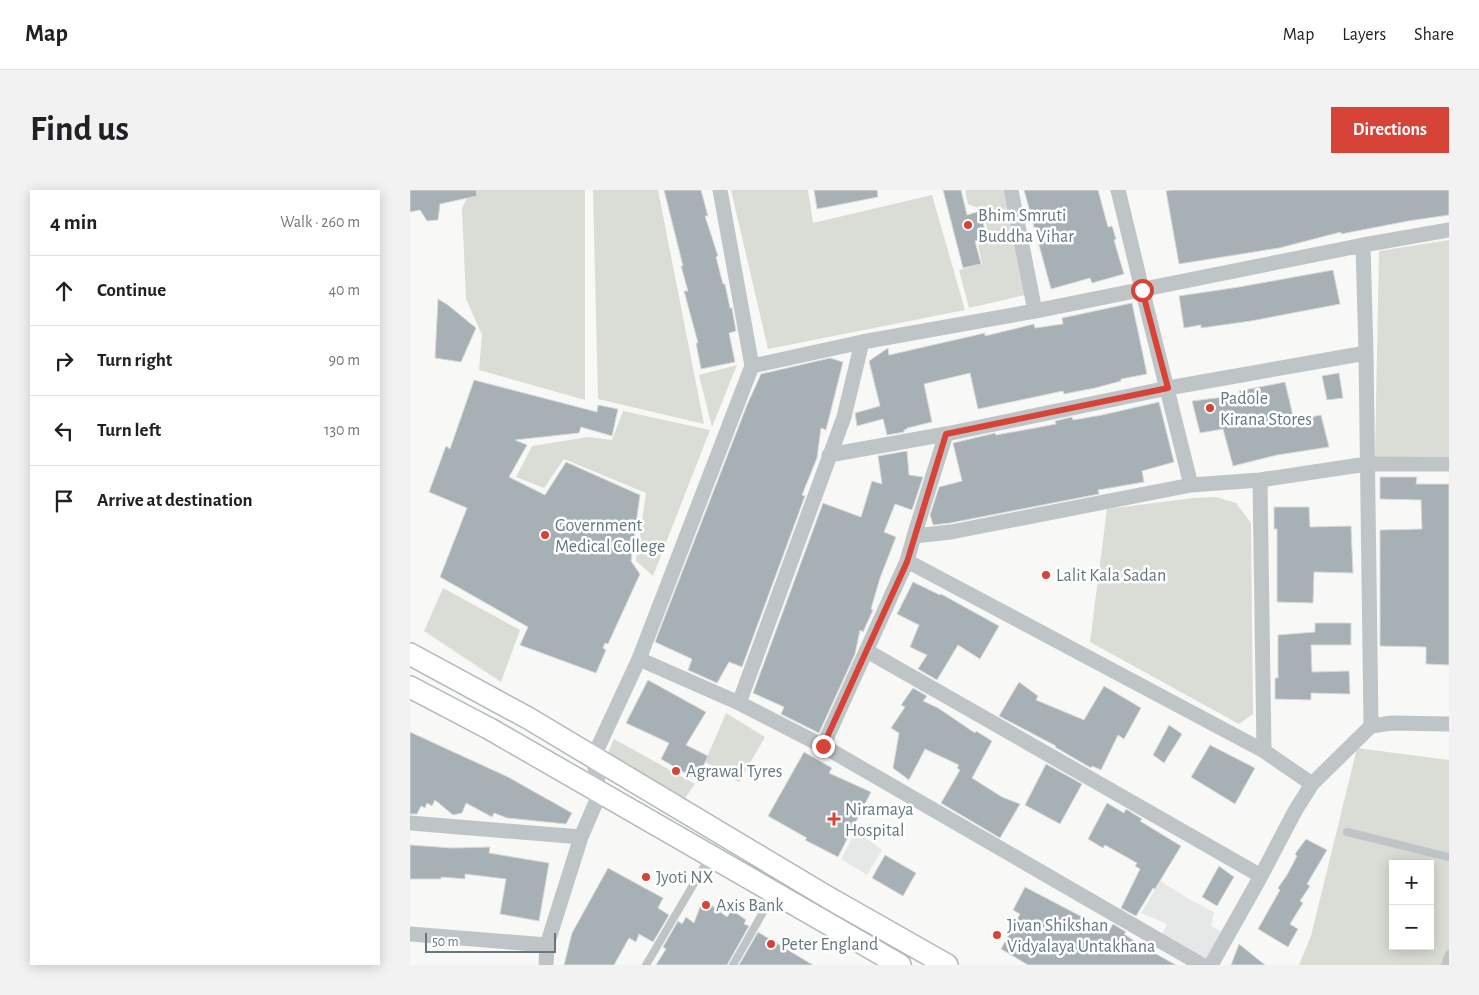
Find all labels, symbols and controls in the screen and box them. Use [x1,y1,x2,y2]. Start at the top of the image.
text: Map [25,22,68,46]
text: Map [1283,26,1314,44]
text: Layers [1342,26,1386,44]
text: Share [1414,26,1454,44]
button: Directions [1331,107,1449,153]
text: Find us [30,112,129,147]
place label: Bhim Smruti Buddha Vihar [978,207,1074,246]
text: 4 min [50,212,97,233]
text: Walk · 260 m [280,214,360,230]
marker: Bhim Smruti Buddha Vihar [962,219,974,231]
icon: ahead [50,277,78,305]
route start [1131,279,1154,302]
text: Continue [97,281,166,300]
text: 40 m [328,282,360,298]
icon: right [50,347,78,375]
text: Turn right [97,351,172,370]
text: 90 m [329,352,360,368]
place label: Padole Kirana Stores [1220,390,1312,429]
marker: Padole Kirana Stores [1204,402,1216,414]
icon: left [50,417,78,445]
text: Turn left [97,421,161,440]
text: 130 m [324,422,360,438]
icon: arrive [50,487,78,515]
text: Arrive at destination [97,491,253,510]
place label: Government Medical College [555,517,665,556]
marker: Government Medical College [539,529,551,541]
place label: Lalit Kala Sadan [1056,567,1166,585]
marker: Lalit Kala Sadan [1040,569,1052,581]
route end [812,735,835,758]
place label: Agrawal Tyres [686,763,783,781]
marker: Agrawal Tyres [670,765,682,777]
place label: Niramaya Hospital [845,801,914,840]
marker: Niramaya Hospital [827,812,841,826]
map controls [1389,860,1434,950]
button: + [1389,860,1434,905]
place label: Jyoti NX [656,869,714,887]
marker: Jyoti NX [640,871,652,883]
place label: Axis Bank [716,897,784,915]
marker: Axis Bank [700,899,712,911]
button: − [1389,905,1434,950]
place label: Jivan Shikshan Vidyalaya Untakhana [1007,917,1155,956]
marker: Jivan Shikshan Vidyalaya Untakhana [991,929,1003,941]
scale bar [425,930,556,953]
text: 50 m [432,935,459,949]
place label: Peter England [781,936,878,954]
marker: Peter England [765,938,777,950]

